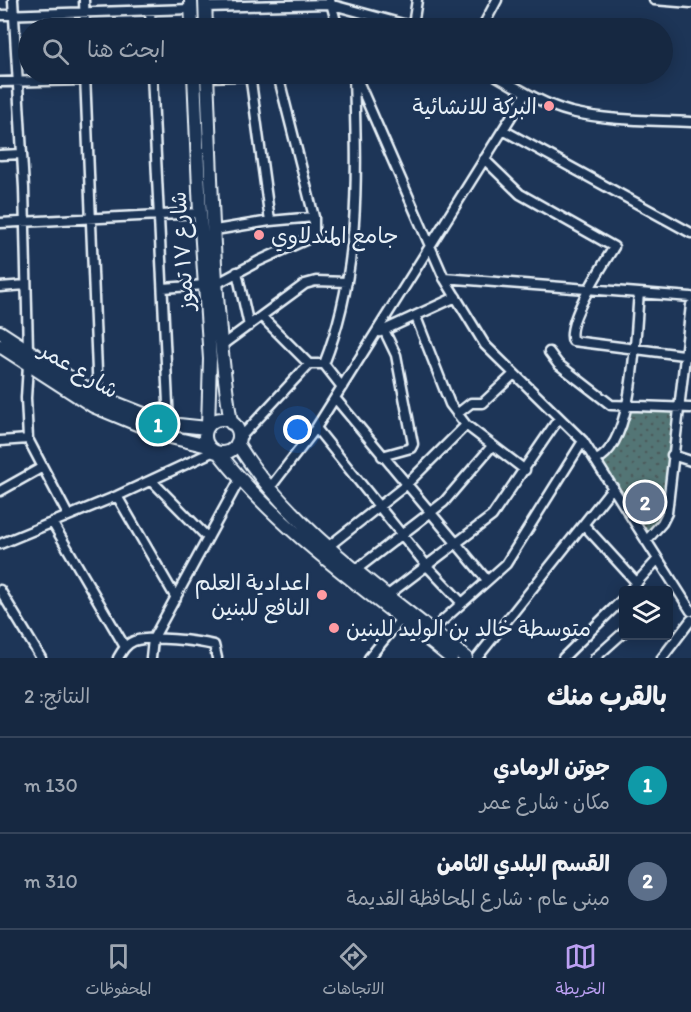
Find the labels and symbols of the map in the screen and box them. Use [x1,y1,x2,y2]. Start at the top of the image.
place label: البركة للانشائية [413,93,537,120]
marker: البركة للانشائية [542,99,556,113]
street label: شارع ١٧ تموز [164,190,202,314]
place label: جامع المندلاوي [271,222,398,252]
marker: جامع المندلاوي [252,228,266,242]
street label: شارع عمر [32,335,123,406]
pin: 1 [138,402,178,446]
your location [283,415,312,444]
pin: 2 [626,480,664,524]
place label: اعدادية العلم النافع للبنين [194,569,310,624]
marker: اعدادية العلم النافع للبنين [315,588,329,602]
place label: متوسطة خالد بن الوليد للبنين [346,615,591,643]
marker: متوسطة خالد بن الوليد للبنين [327,621,341,635]

